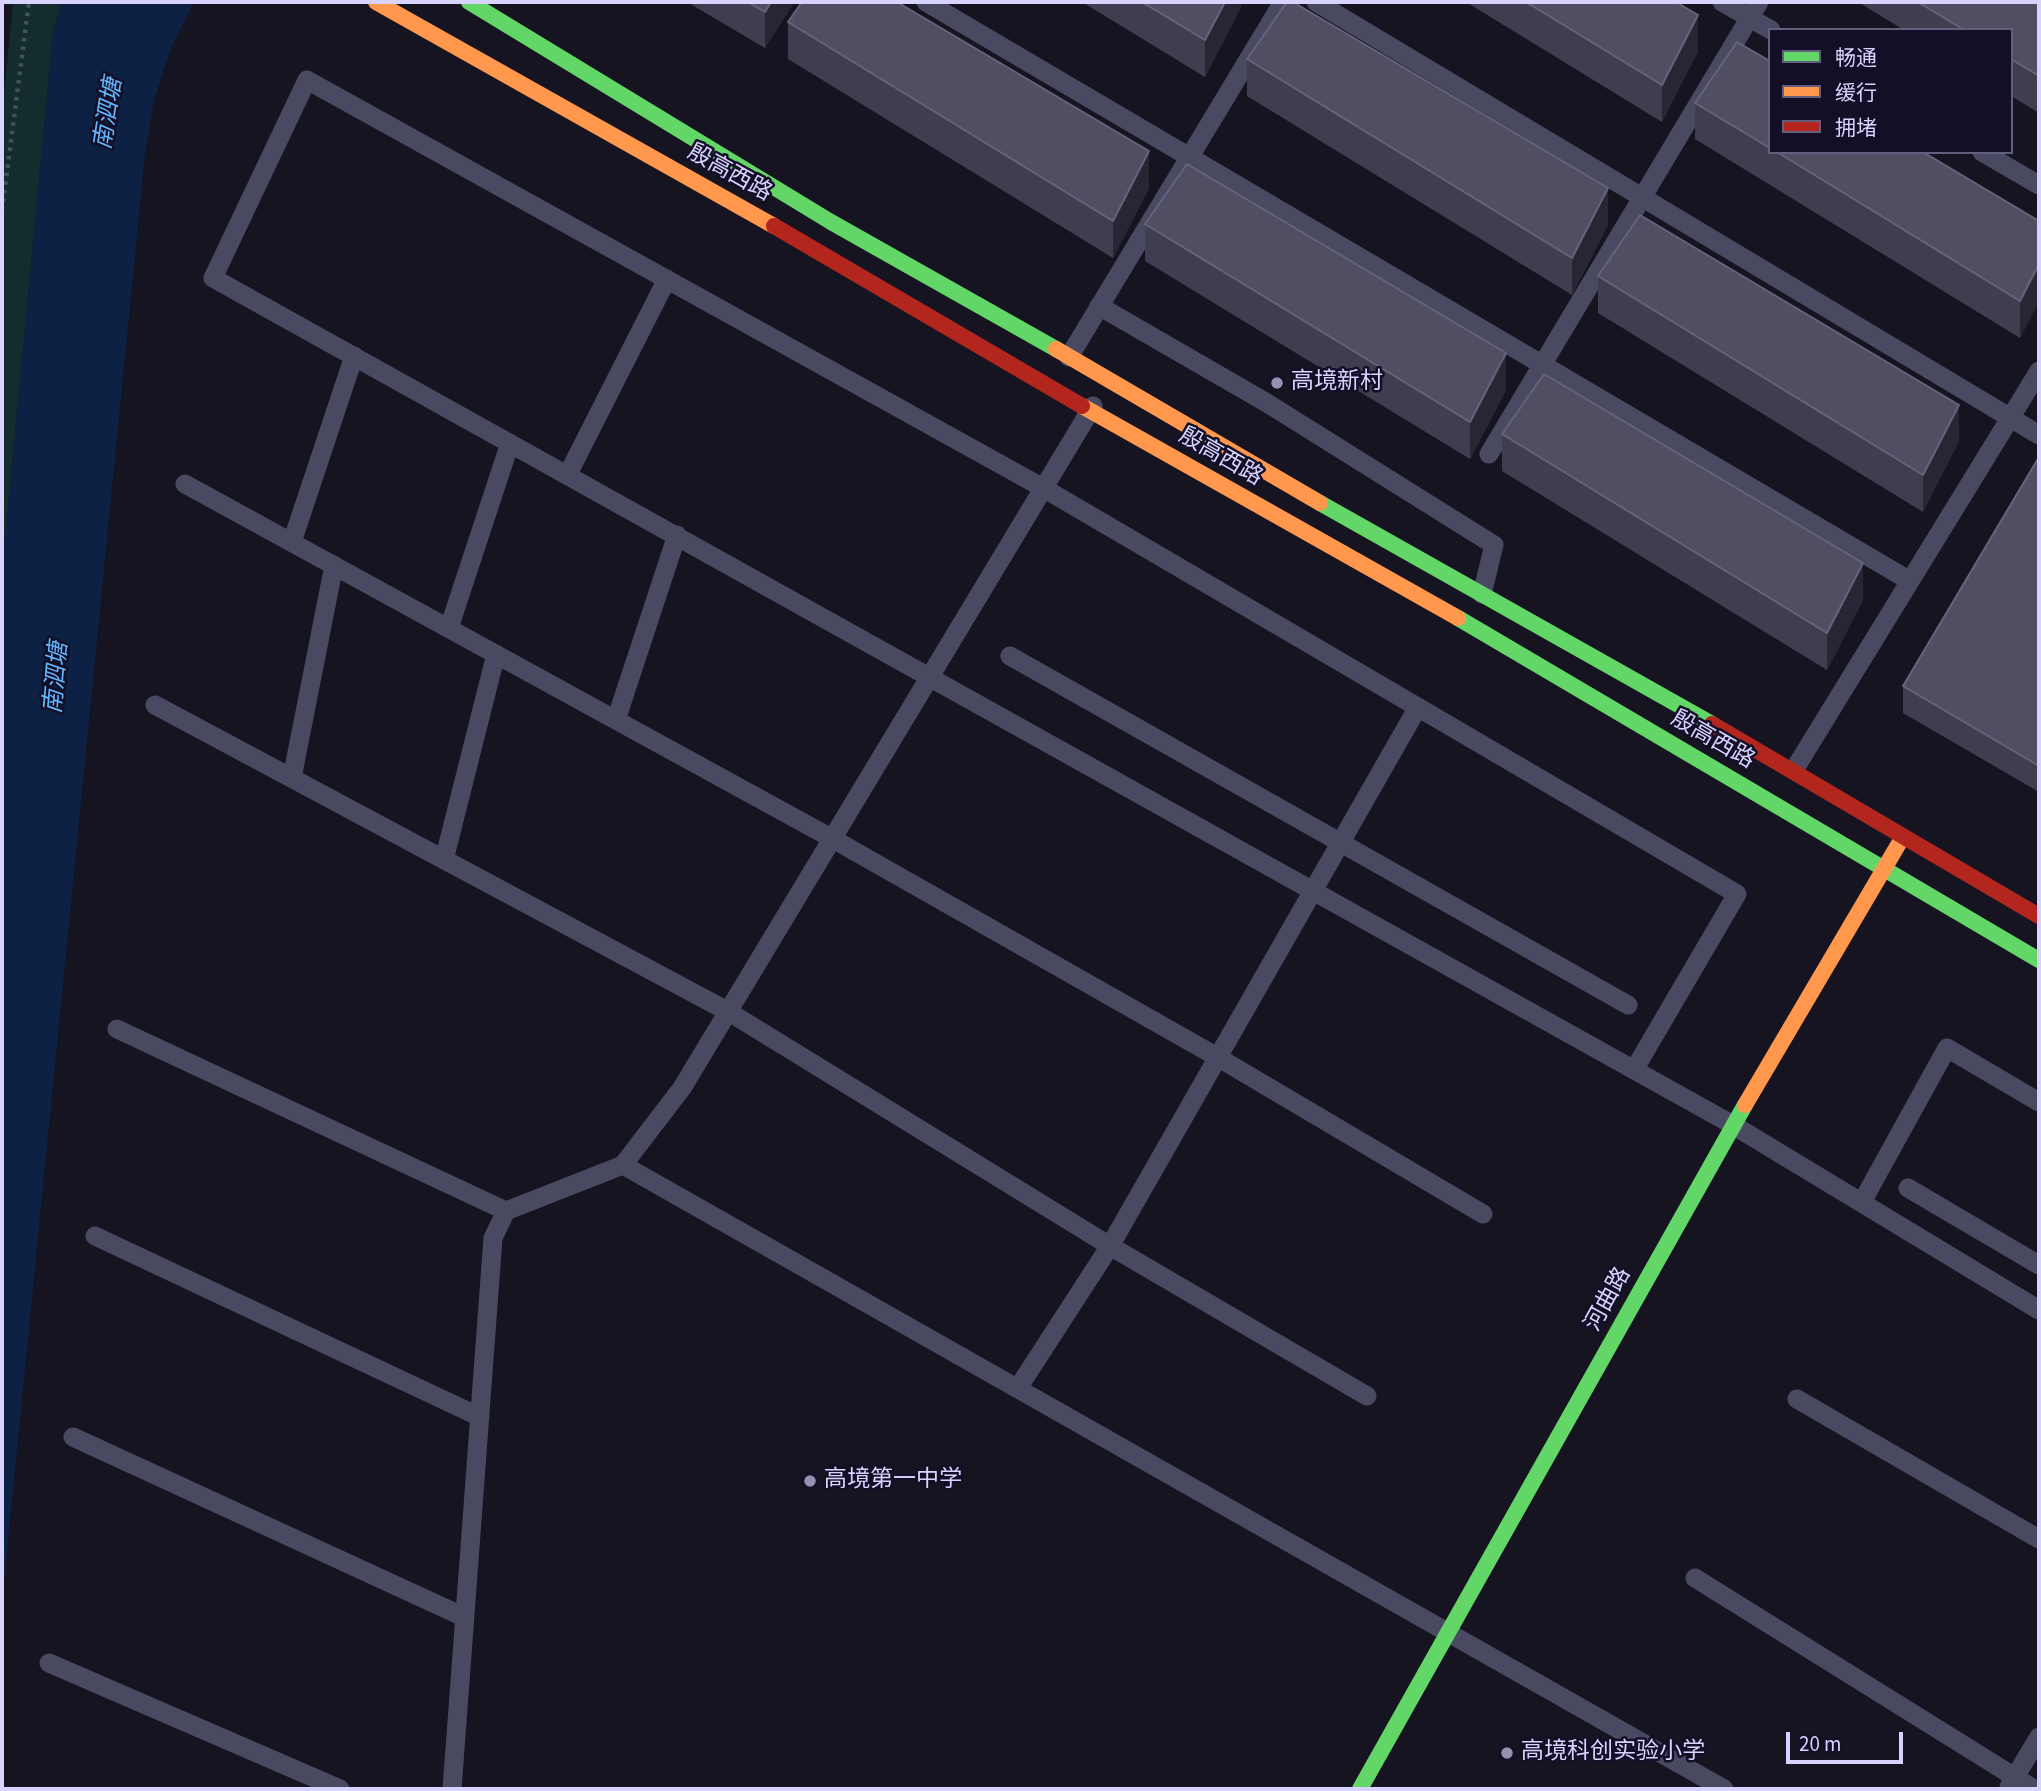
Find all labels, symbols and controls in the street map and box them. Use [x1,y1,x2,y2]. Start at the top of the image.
legend [1768,28,2013,154]
text: 畅通 [1835,43,1877,73]
water label: 南泗塘 [90,76,130,152]
text: 缓行 [1835,78,1877,108]
text: 拥堵 [1835,113,1877,143]
street label: 殷高西路 [682,140,776,208]
place label: 高境新村 [1291,369,1383,397]
marker: 高境新村 [1269,375,1285,391]
street label: 殷高西路 [1173,423,1267,493]
water label: 南泗塘 [41,641,75,715]
street label: 殷高西路 [1665,706,1759,776]
street label: 河曲路 [1580,1263,1638,1337]
place label: 高境第一中学 [824,1467,962,1495]
marker: 高境第一中学 [802,1473,818,1489]
scale bar [1789,1718,1906,1762]
text: 20 m [1799,1729,1841,1759]
place label: 高境科创实验小学 [1521,1739,1705,1767]
marker: 高境科创实验小学 [1499,1745,1515,1761]

